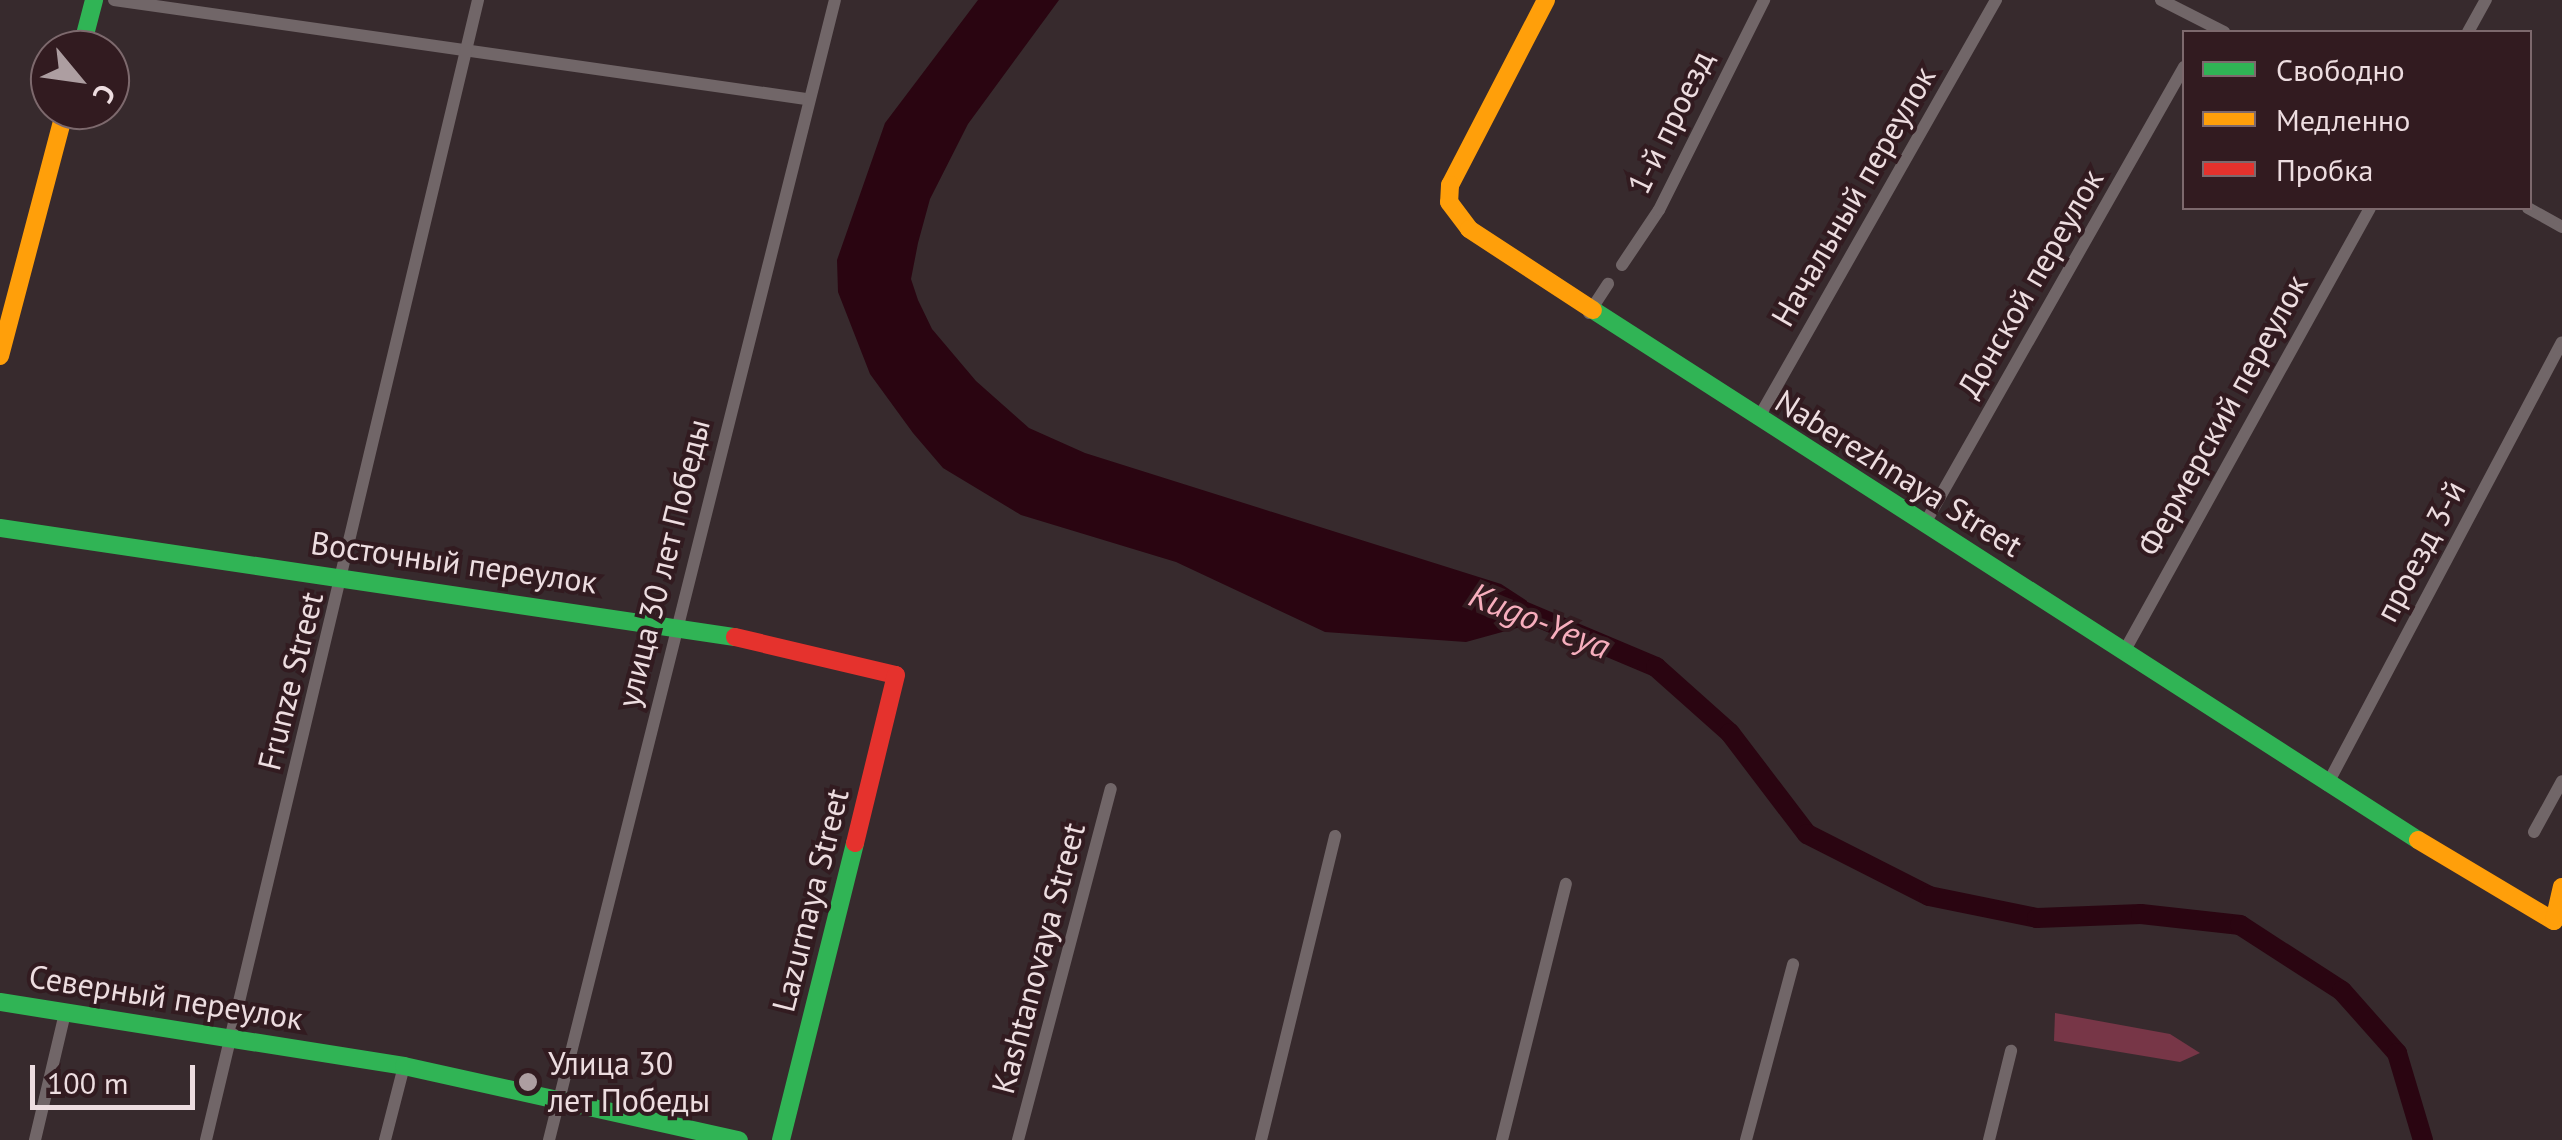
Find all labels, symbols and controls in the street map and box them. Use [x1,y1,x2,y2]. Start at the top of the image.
north arrow [30,30,130,130]
legend [2182,30,2532,210]
street label: 1-й проезд [1619,44,1721,200]
text: Свободно [2276,50,2405,89]
street label: Начальный переулок [1763,59,1943,333]
text: С [85,78,125,110]
text: Медленно [2276,100,2410,139]
text: Пробка [2276,150,2373,189]
street label: Донской переулок [1949,162,2111,404]
street label: Фермерский переулок [2129,268,2315,562]
street label: Naberezhnaya Street [1768,381,2030,565]
street label: улица 30 лет Победы [609,415,717,711]
street label: проезд 3-й [2367,474,2473,628]
street label: Восточный переулок [308,523,600,601]
water label: Kugo-Yeya [1463,573,1617,667]
street label: Frunze Street [249,588,331,774]
street label: Lazurnaya Street [764,784,856,1016]
street label: Kashtanovaya Street [983,818,1093,1098]
street label: Северный переулок [26,956,306,1038]
scale bar [35,1045,200,1107]
place label: Улица 30 лет Победы [548,1045,711,1120]
text: 100 m [47,1063,128,1102]
marker: Улица 30 лет Победы [517,1071,539,1093]

